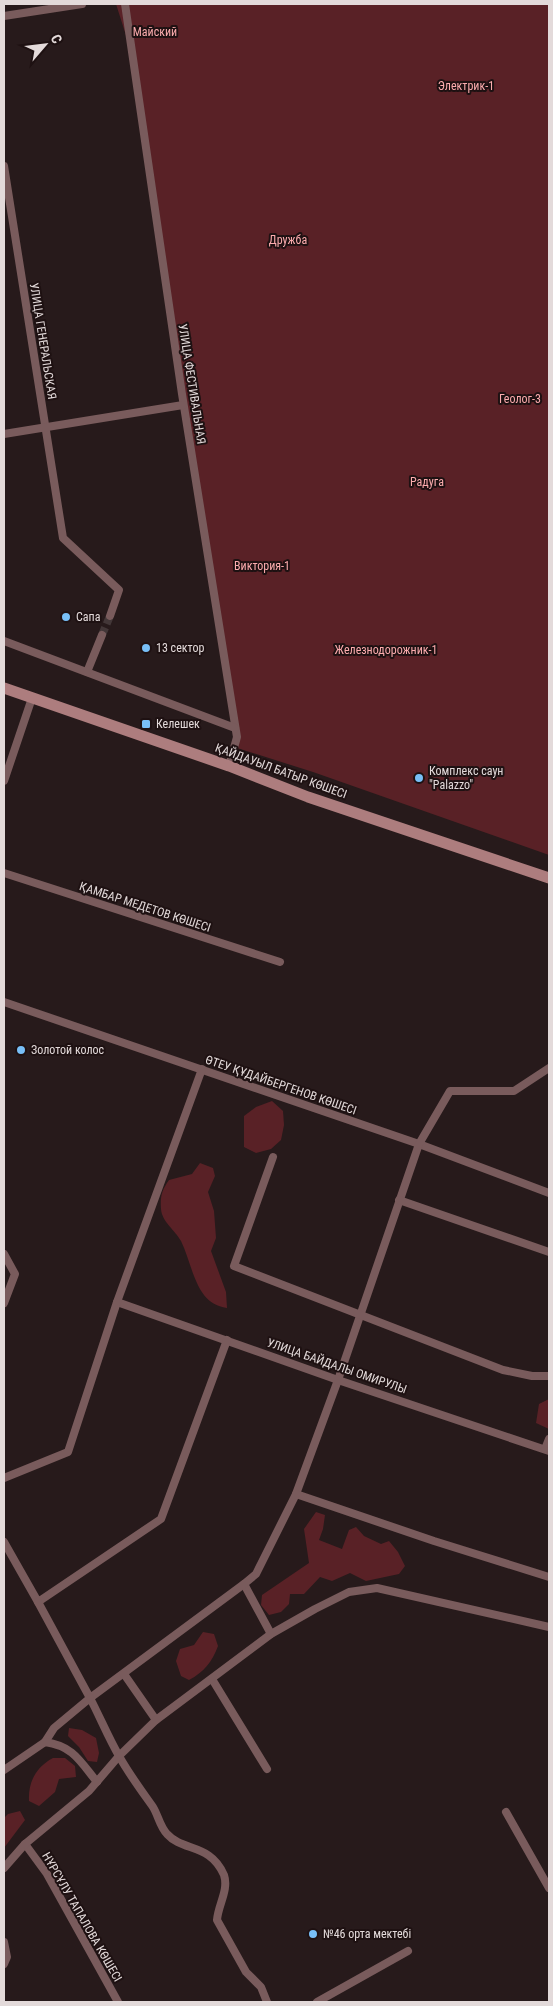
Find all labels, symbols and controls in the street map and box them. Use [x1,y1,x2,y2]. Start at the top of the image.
north arrow [20,20,70,70]
park label: Майский [133,25,177,39]
text: С [48,32,65,46]
park label: Электрик-1 [438,79,494,93]
park label: Дружба [269,233,307,247]
street label: УЛИЦА ГЕНЕРАЛЬСКАЯ [27,282,59,400]
street label: УЛИЦА ФЕСТИВАЛЬНАЯ [176,323,208,445]
park label: Геолог-3 [499,392,541,406]
park label: Радуга [410,475,444,489]
park label: Виктория-1 [234,559,290,573]
place label: Сапа [76,610,101,624]
marker: Сапа [60,611,72,623]
place label: 13 сектор [156,641,204,655]
marker: 13 сектор [140,642,152,654]
park label: Железнодорожник-1 [335,643,437,657]
place label: Келешек [156,717,200,731]
marker: Келешек [140,718,152,730]
street label: ҚАЙДАУЫЛ БАТЫР КӨШЕСІ [213,740,349,801]
place label: Комплекс саун "Palazzo" [429,764,503,792]
marker: Комплекс саун "Palazzo" [413,772,425,784]
street label: ҚАМБАР МЕДЕТОВ КӨШЕСІ [78,879,212,935]
place label: Золотой колос [31,1043,105,1057]
marker: Золотой колос [15,1044,27,1056]
street label: ӨТЕУ ҚҰДАЙБЕРГЕНОВ КӨШЕСІ [204,1052,359,1117]
street label: УЛИЦА БАЙДАЛЫ ОМИРУЛЫ [265,1335,409,1397]
street label: НҰРСҰЛУ ТАПАЛОВА КӨШЕСІ [39,1850,125,1984]
place label: №46 орта мектебі [323,1927,411,1941]
marker: №46 орта мектебі [307,1928,319,1940]

